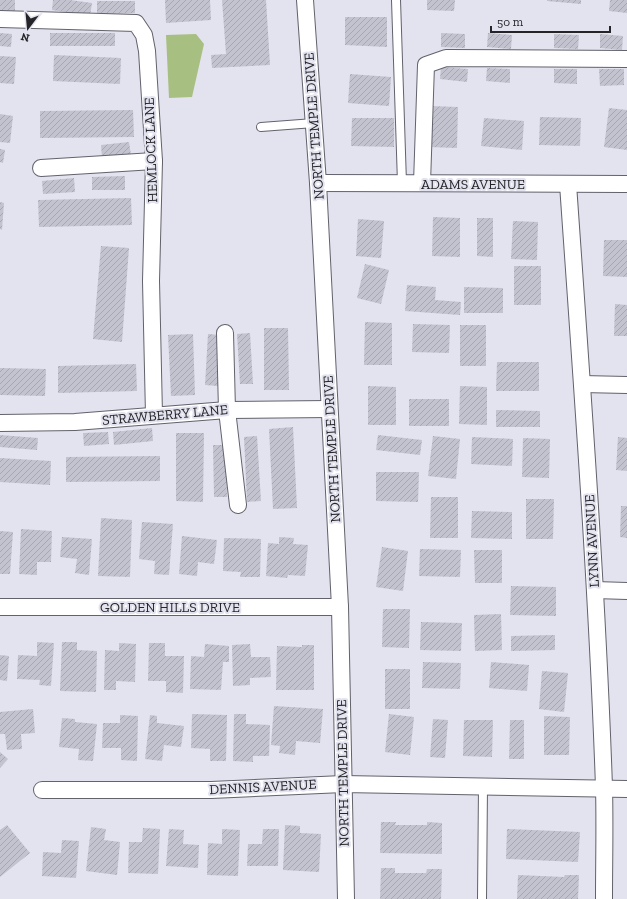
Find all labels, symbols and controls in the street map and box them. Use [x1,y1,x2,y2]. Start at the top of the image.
north arrow [8,8,48,48]
scale bar [491,8,610,34]
text: 50 m [497,15,524,29]
text: N [19,30,31,45]
street label: NORTH TEMPLE DRIVE [300,52,328,200]
street label: HEMLOCK LANE [141,97,161,203]
street label: ADAMS AVENUE [421,176,525,193]
street label: NORTH TEMPLE DRIVE [320,375,344,523]
street label: STRAWBERRY LANE [101,401,229,429]
street label: LYNN AVENUE [581,494,603,588]
street label: GOLDEN HILLS DRIVE [100,599,240,616]
street label: NORTH TEMPLE DRIVE [333,699,353,847]
street label: DENNIS AVENUE [209,776,317,798]

